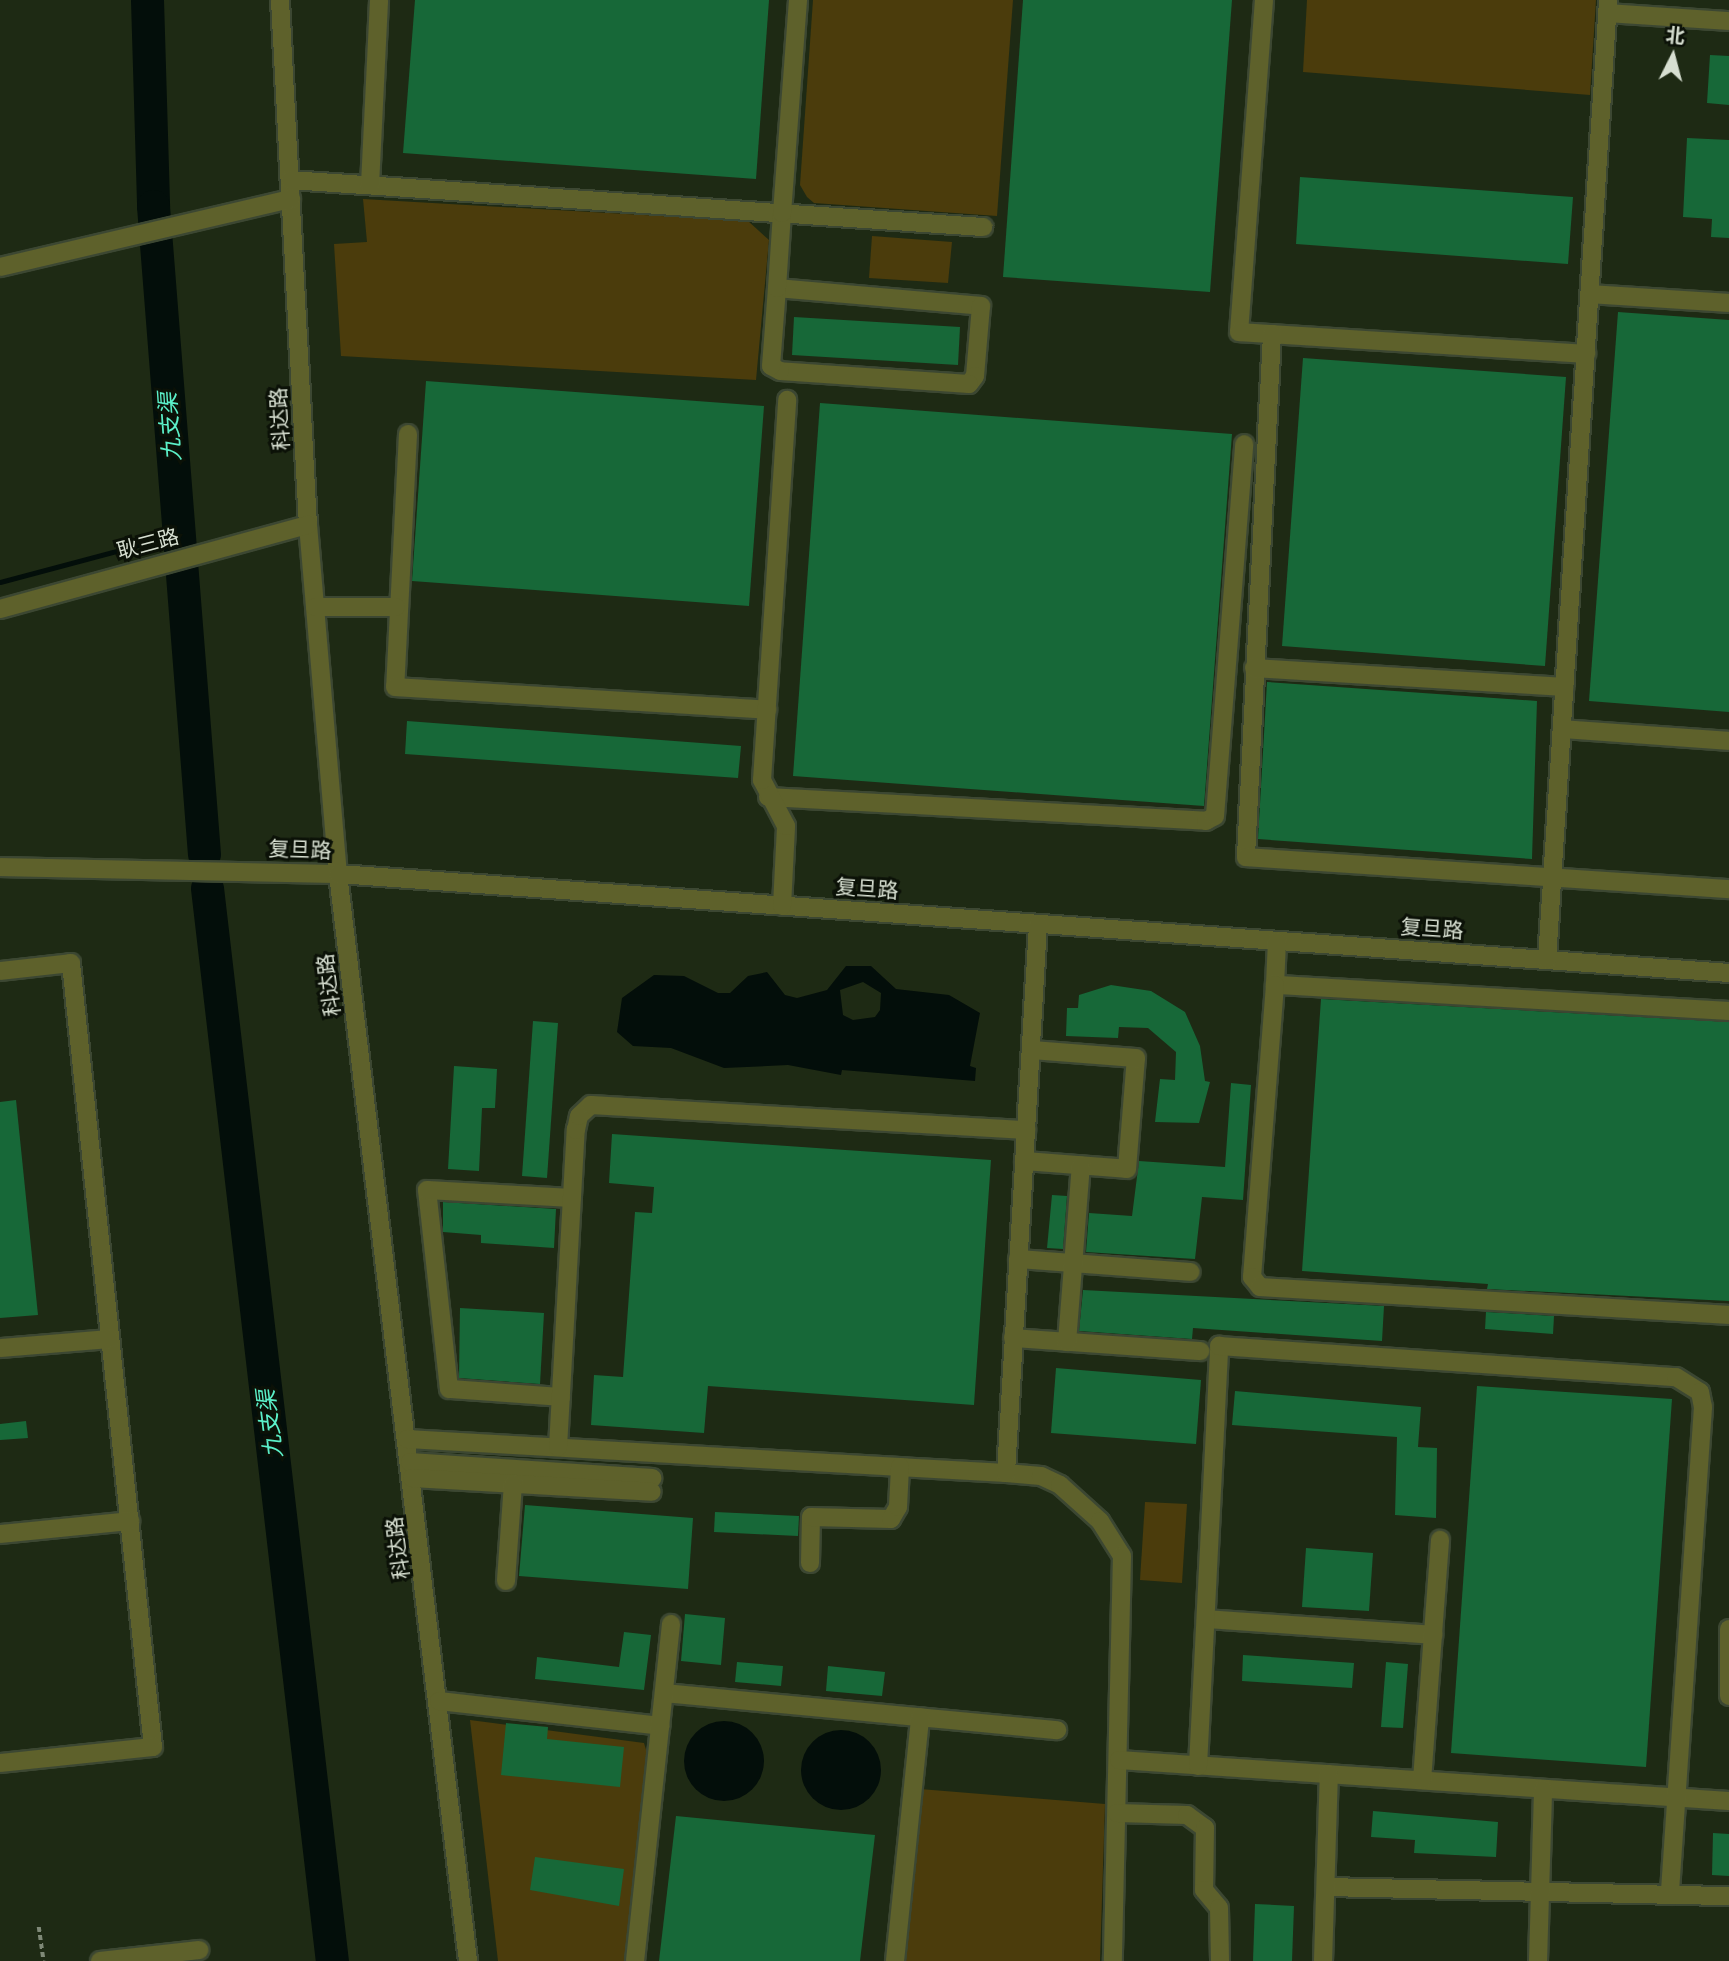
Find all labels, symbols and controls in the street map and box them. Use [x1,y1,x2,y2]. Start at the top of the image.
north arrow [1638,21,1708,91]
text: 北 [1665,23,1686,47]
street label: 科达路 [266,387,294,451]
water label: 九支渠 [154,392,186,462]
street label: 耿三路 [114,524,182,564]
street label: 复旦路 [268,836,332,864]
street label: 复旦路 [835,874,899,904]
street label: 复旦路 [1400,914,1464,944]
street label: 科达路 [313,952,345,1018]
water label: 九支渠 [252,1388,288,1460]
street label: 科达路 [382,1515,414,1581]

